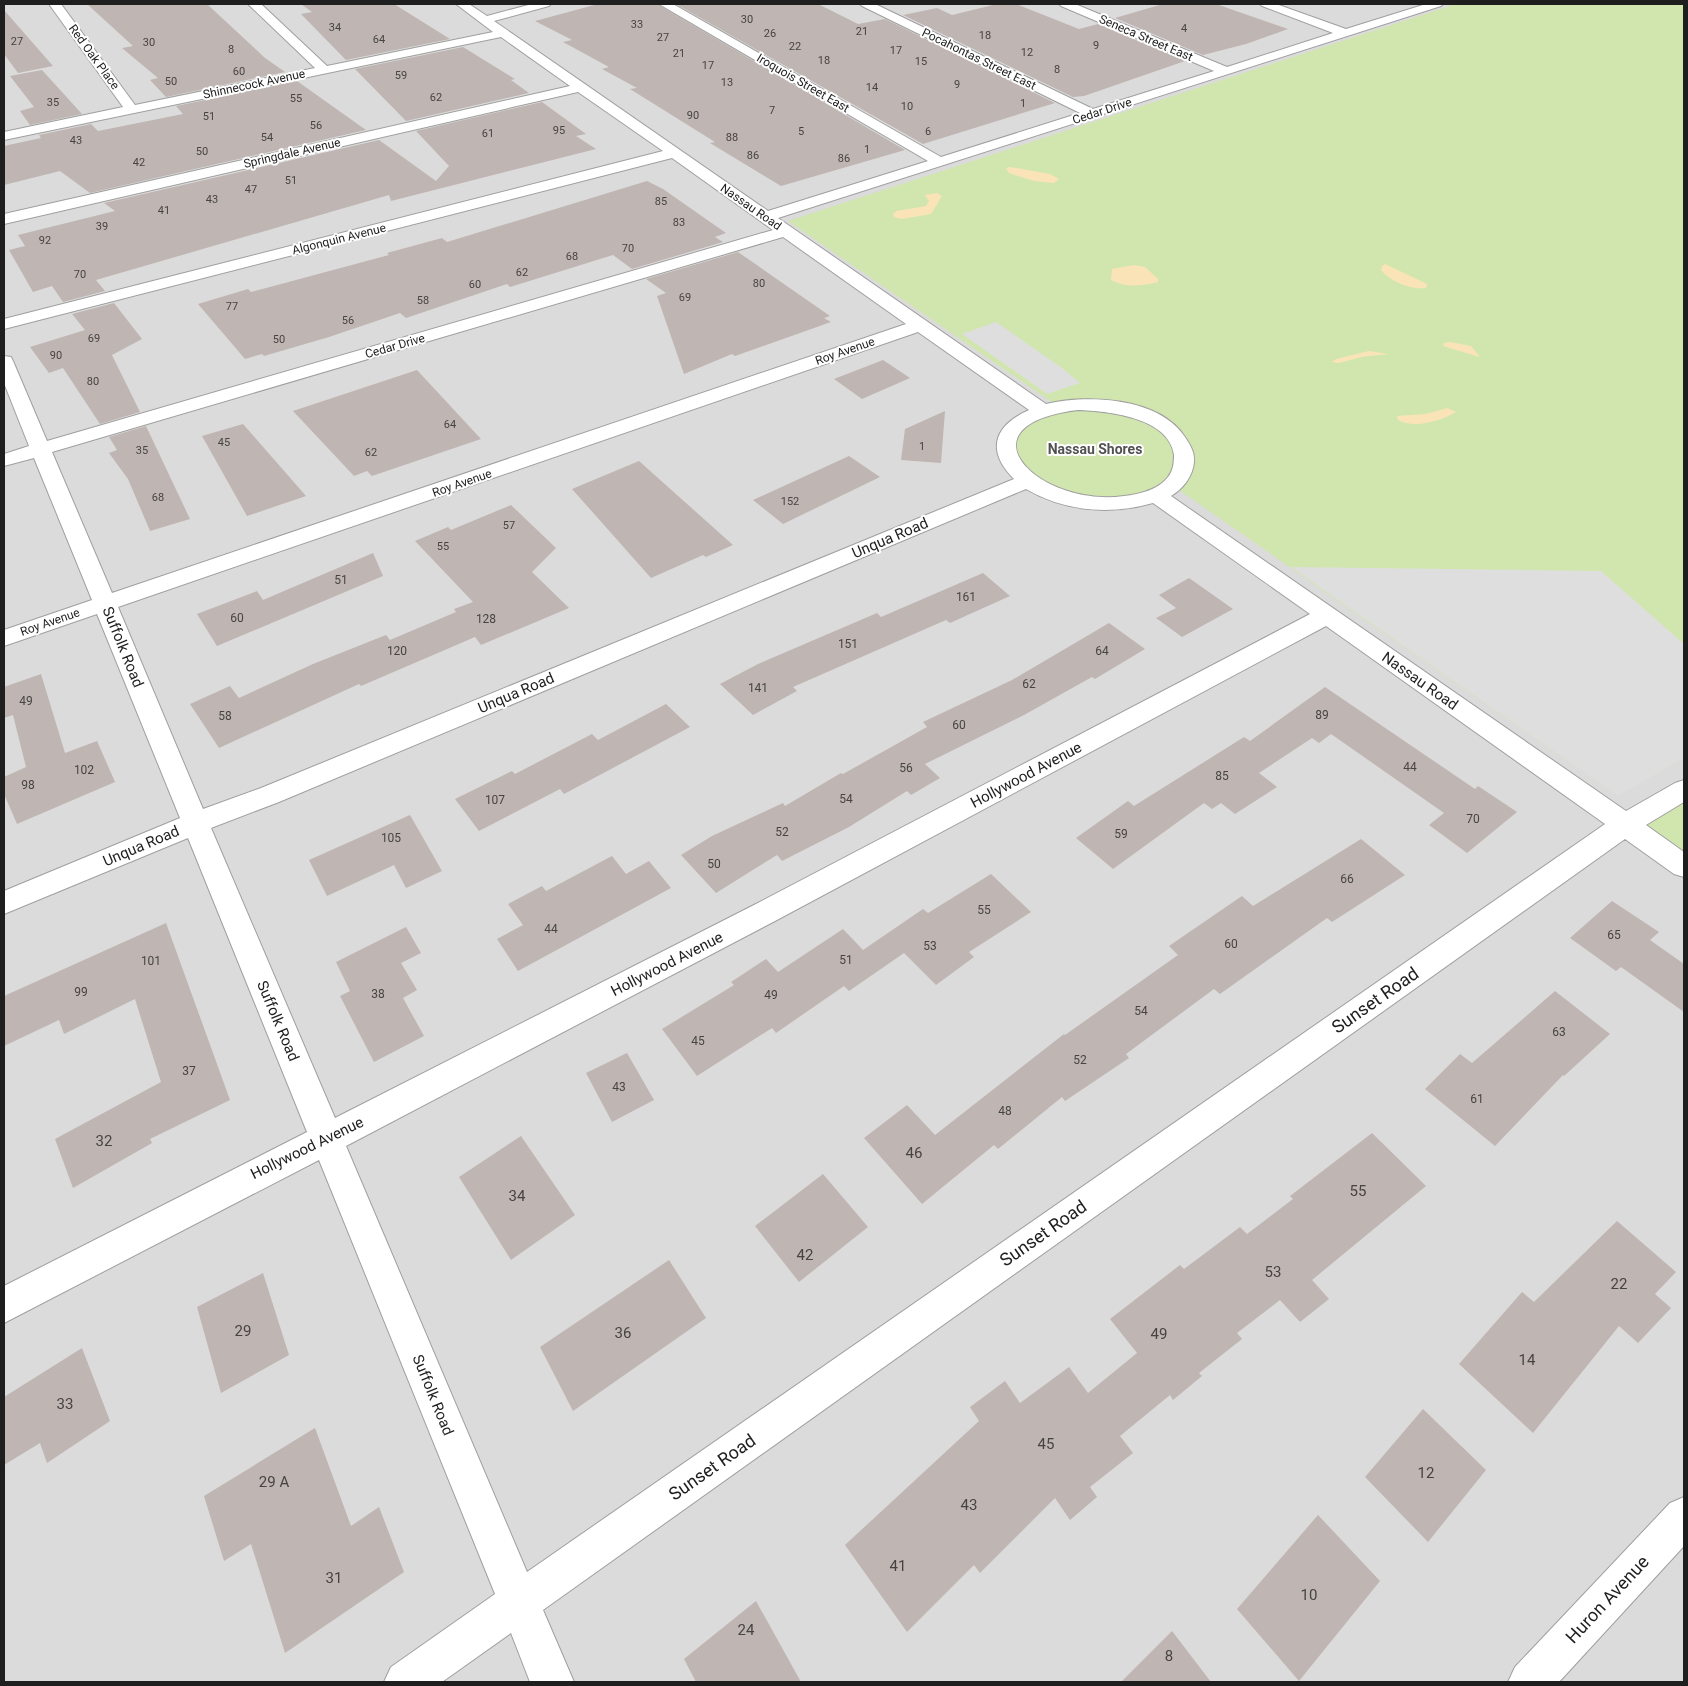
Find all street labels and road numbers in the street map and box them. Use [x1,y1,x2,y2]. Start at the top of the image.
street label: Seneca Street East [1097,12,1195,64]
street label: Red Oak Place [66,22,122,92]
street label: Pocahontas Street East [920,25,1038,93]
street label: Iroquois Street East [754,51,852,115]
street label: Shinnecock Avenue [202,66,306,102]
street label: Cedar Drive [1071,95,1133,127]
street label: Springdale Avenue [242,135,342,171]
street label: Nassau Road [718,181,784,233]
street label: Algonquin Avenue [291,221,387,257]
street label: Cedar Drive [364,331,426,361]
street label: Roy Avenue [813,334,877,368]
street label: Roy Avenue [430,466,494,500]
street label: Unqua Road [849,514,931,562]
street label: Suffolk Road [99,604,147,690]
street label: Roy Avenue [18,605,82,639]
street label: Nassau Road [1378,648,1462,714]
street label: Unqua Road [475,669,557,717]
street label: Hollywood Avenue [967,738,1085,812]
street label: Unqua Road [100,822,182,870]
street label: Hollywood Avenue [608,928,726,1000]
street label: Sunset Road [1328,962,1422,1038]
street label: Suffolk Road [253,978,303,1064]
street label: Hollywood Avenue [248,1113,366,1183]
street label: Sunset Road [996,1195,1090,1271]
street label: Suffolk Road [409,1352,457,1438]
street label: Sunset Road [665,1429,759,1505]
street label: Huron Avenue [1561,1551,1653,1647]

